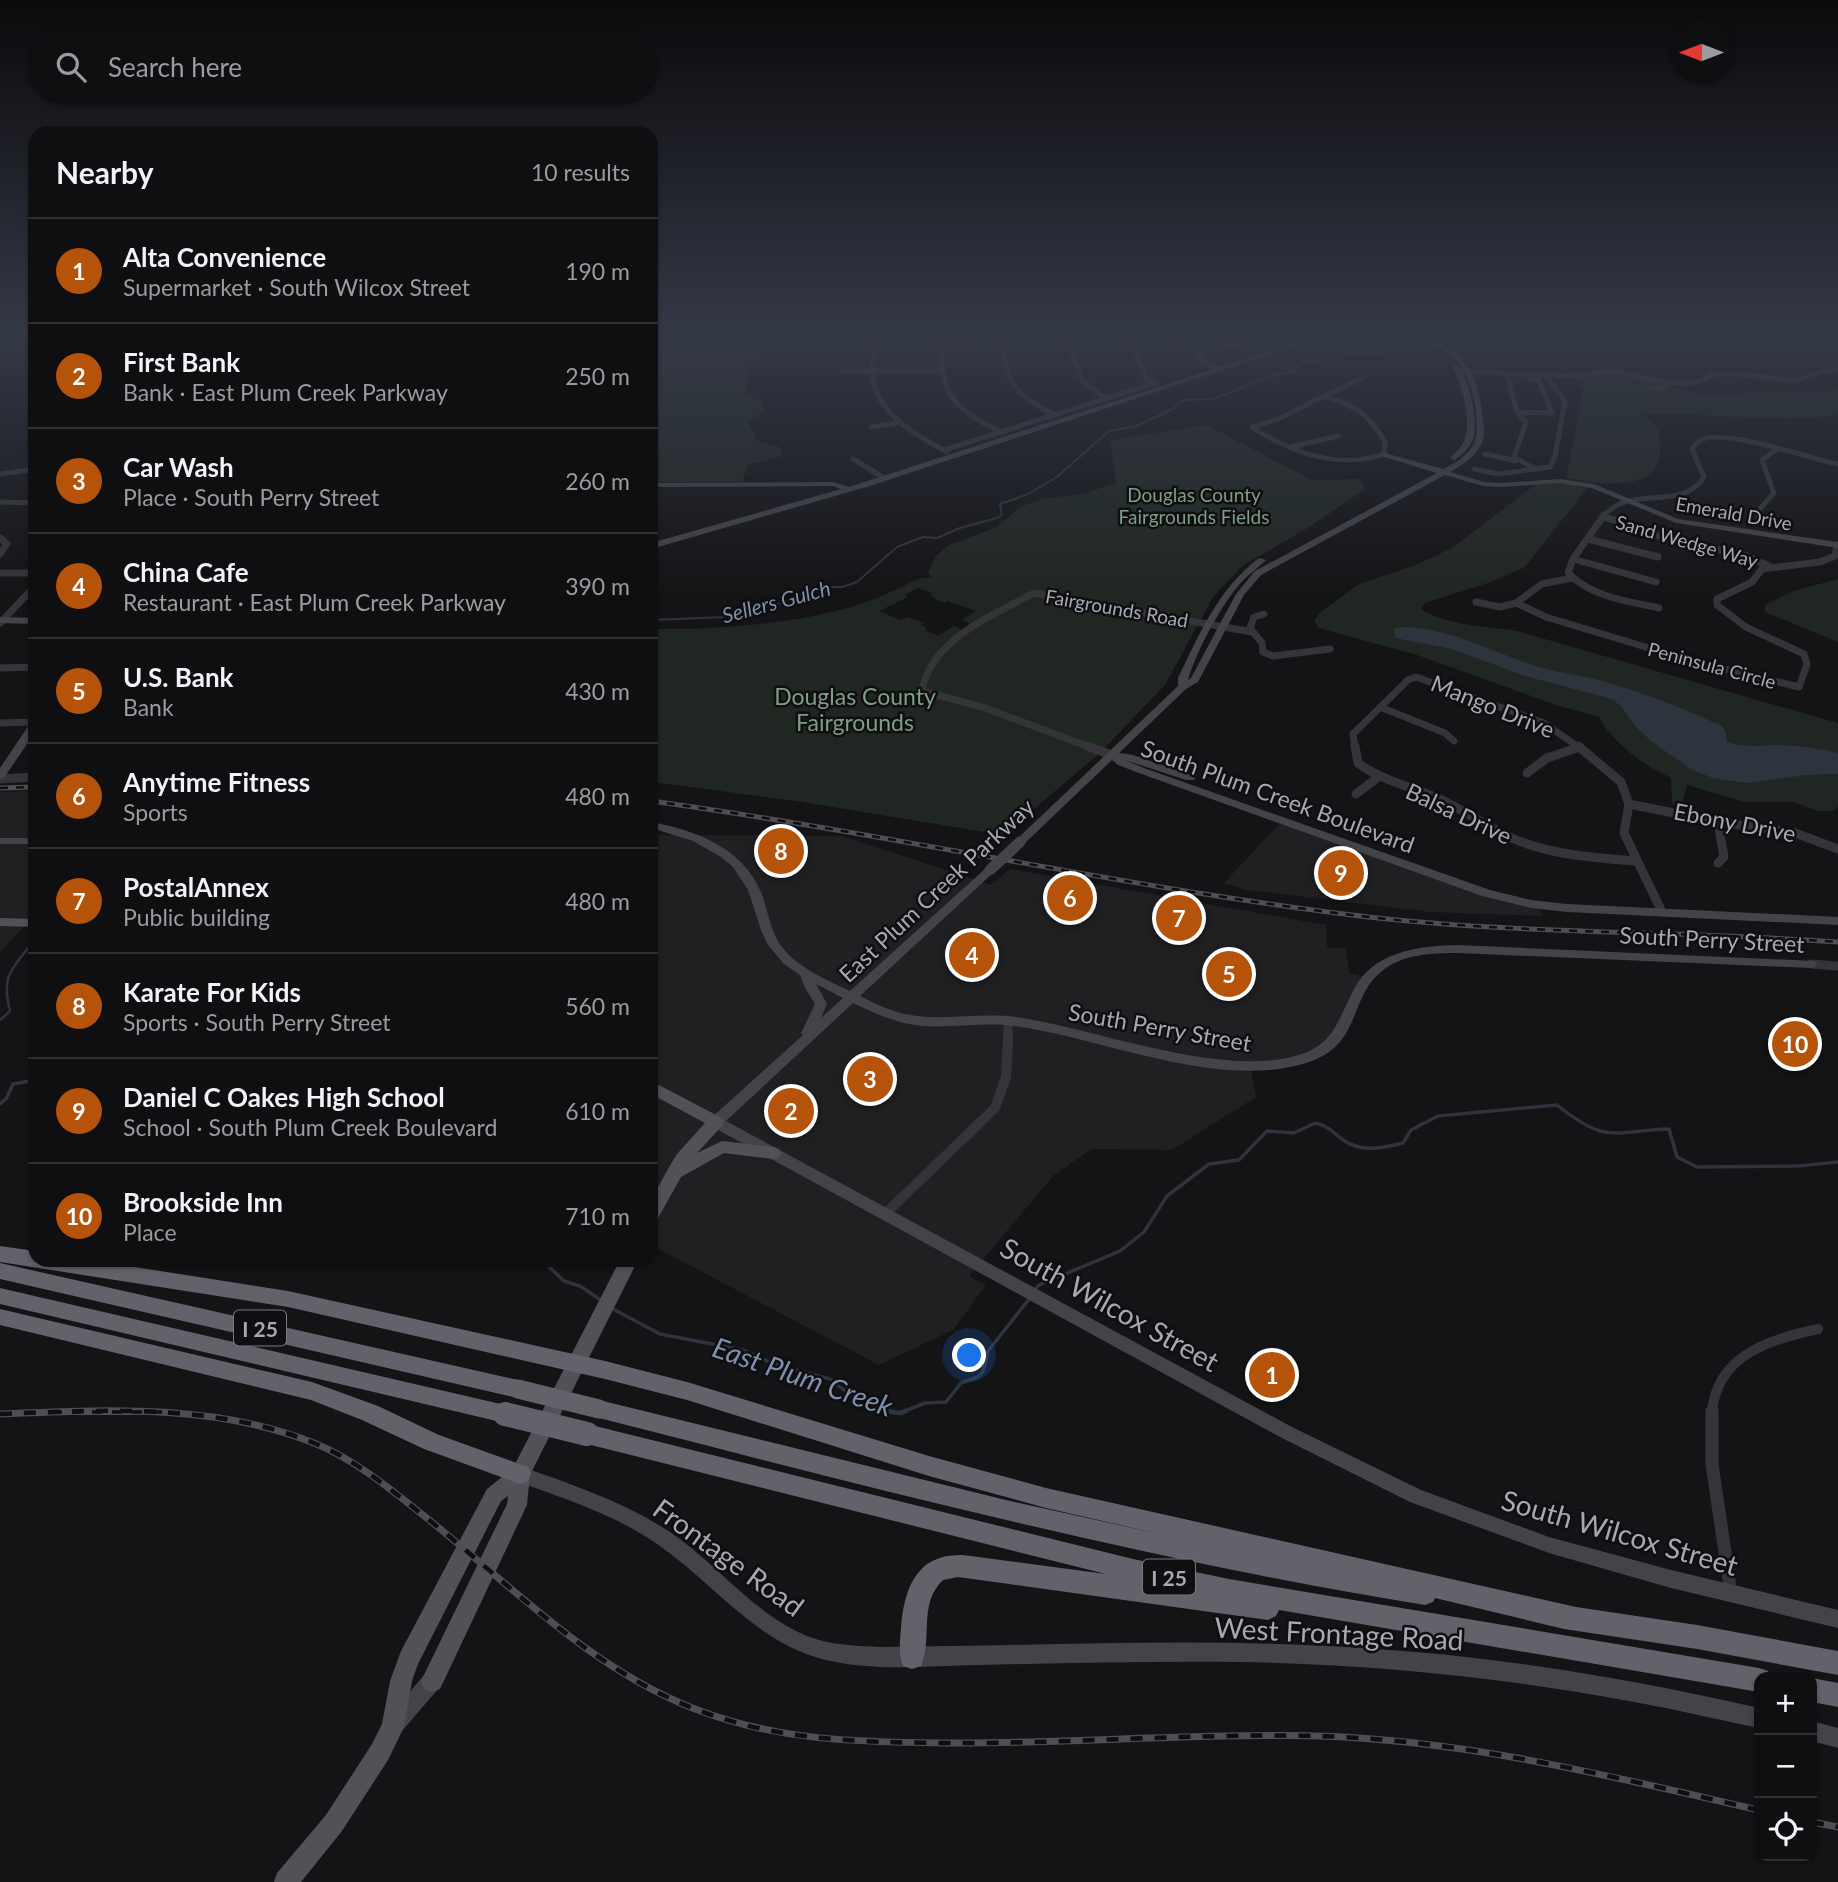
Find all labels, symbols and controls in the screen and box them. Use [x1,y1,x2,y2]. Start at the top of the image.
north arrow [1670,21,1733,84]
search box [28,28,658,105]
icon: search [52,48,90,86]
text: Search here [108,51,242,83]
text: Nearby [56,154,154,190]
text: 10 results [531,158,630,186]
text: Alta Convenience [123,241,326,273]
text: 1 [72,257,86,285]
text: 190 m [565,257,630,285]
text: Supermarket · South Wilcox Street [123,273,470,301]
text: First Bank [123,346,240,378]
text: 2 [72,362,86,390]
text: 250 m [565,362,630,390]
text: Bank · East Plum Creek Parkway [123,378,448,406]
text: Car Wash [123,451,234,483]
text: 3 [72,467,86,495]
text: 260 m [565,467,630,495]
text: Place · South Perry Street [123,483,379,511]
park label: Douglas County Fairgrounds Fields [1119,483,1269,528]
street label: Emerald Drive [1674,491,1794,535]
street label: Sand Wedge Way [1613,510,1761,572]
text: China Cafe [123,556,249,588]
text: 4 [72,572,86,600]
text: 390 m [565,572,630,600]
water label: Sellers Gulch [719,575,833,627]
street label: Fairgrounds Road [1044,584,1190,632]
text: Restaurant · East Plum Creek Parkway [123,588,506,616]
street label: Peninsula Circle [1645,637,1779,693]
text: U.S. Bank [123,661,233,693]
street label: Mango Drive [1427,669,1559,743]
text: 5 [72,677,86,705]
text: 430 m [565,677,630,705]
park label: Douglas County Fairgrounds [774,682,936,736]
text: Bank [123,693,174,721]
street label: South Plum Creek Boulevard [1138,733,1418,859]
text: Anytime Fitness [123,766,310,798]
street label: Balsa Drive [1402,776,1516,850]
text: 6 [72,782,86,810]
text: 480 m [565,782,630,810]
street label: East Plum Creek Parkway [833,792,1039,988]
street label: Ebony Drive [1672,796,1798,848]
text: Sports [123,798,188,826]
pin: 8 [758,825,804,877]
pin: 9 [1318,847,1364,899]
text: PostalAnnex [123,871,269,903]
pin: 6 [1047,872,1093,924]
text: 7 [72,887,86,915]
text: 480 m [565,887,630,915]
pin: 7 [1156,892,1202,944]
text: Public building [123,903,270,931]
street label: South Perry Street [1619,920,1806,958]
pin: 4 [949,929,995,981]
pin: 5 [1206,948,1252,1000]
text: Karate For Kids [123,976,301,1008]
text: 8 [72,992,86,1020]
text: 560 m [565,992,630,1020]
street label: South Perry Street [1066,997,1254,1057]
text: Sports · South Perry Street [123,1008,391,1036]
pin: 10 [1772,1018,1818,1070]
pin: 3 [847,1053,893,1105]
text: Daniel C Oakes High School [123,1081,445,1113]
pin: 2 [768,1085,814,1137]
text: 9 [72,1097,86,1125]
text: 610 m [565,1097,630,1125]
text: School · South Plum Creek Boulevard [123,1113,497,1141]
text: Brookside Inn [123,1186,283,1218]
text: 10 [66,1202,92,1230]
text: 710 m [565,1202,630,1230]
text: Place [123,1218,177,1246]
street label: South Wilcox Street [995,1230,1225,1378]
road number: I 25 [234,1310,286,1346]
water label: East Plum Creek [709,1329,898,1423]
your location [952,1338,986,1372]
pin: 1 [1249,1349,1295,1401]
street label: South Wilcox Street [1498,1482,1742,1582]
street label: Frontage Road [647,1491,811,1623]
road number: I 25 [1143,1560,1195,1594]
street label: West Frontage Road [1214,1609,1464,1657]
map controls [1754,1672,1817,1861]
button: + [1754,1672,1817,1735]
button: − [1754,1735,1817,1798]
button: locate [1754,1798,1817,1861]

